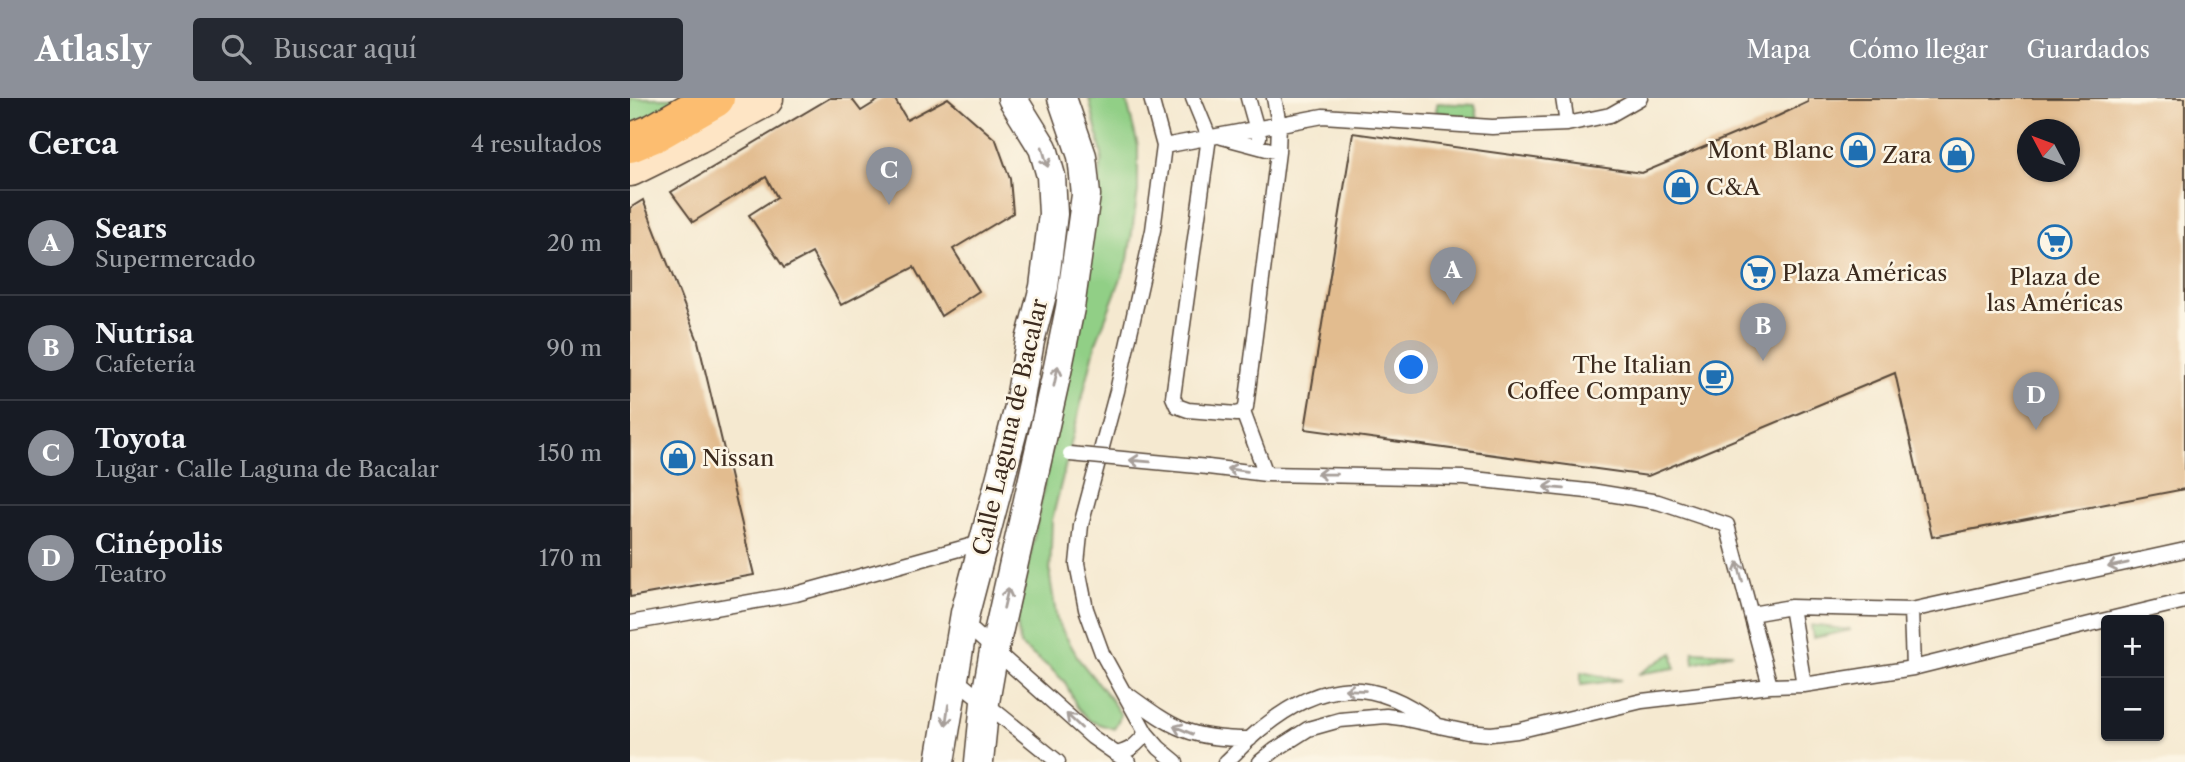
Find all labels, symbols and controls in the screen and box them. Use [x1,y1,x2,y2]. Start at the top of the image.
search box [193,18,683,81]
text: Atlasly [35,29,151,70]
icon: search [217,30,255,68]
text: Buscar aquí [273,33,417,65]
text: Mapa [1746,35,1811,64]
text: Cómo llegar [1849,35,1988,64]
text: Guardados [2026,35,2150,64]
north arrow [2017,119,2080,182]
text: Cerca [28,125,118,162]
text: 4 resultados [471,130,602,158]
shop icon: Mont Blanc [1839,131,1877,169]
place label: Mont Blanc [1707,136,1834,164]
shop icon: Zara [1938,136,1976,174]
place label: Zara [1883,141,1933,169]
one-way arrow [1040,146,1053,168]
pin: C [866,147,912,205]
shop icon: C&A [1662,168,1700,206]
place label: C&A [1706,173,1761,201]
text: Sears [95,213,167,245]
supermarket icon: Plaza de las Américas [2036,223,2074,261]
text: A [42,229,60,257]
text: 20 m [547,229,602,257]
text: Supermercado [95,245,256,273]
pin: A [1430,247,1476,305]
supermarket icon: Plaza Américas [1739,254,1777,292]
place label: Plaza Américas [1782,259,1947,287]
place label: Plaza de las Américas [1987,263,2123,317]
street label: Calle Laguna de Bacalar [967,296,1053,558]
pin: B [1740,303,1786,361]
text: Nutrisa [95,318,194,350]
text: B [42,334,60,362]
text: 90 m [546,334,602,362]
text: Cafetería [95,350,196,378]
your location [1394,350,1428,384]
place label: The Italian Coffee Company [1507,351,1692,405]
cafe icon: The Italian Coffee Company [1697,359,1735,397]
one-way arrow [1050,365,1064,388]
pin: D [2013,372,2059,430]
text: Toyota [95,423,186,455]
text: C [42,439,60,467]
text: 150 m [538,439,602,467]
shop icon: Nissan [659,439,697,477]
place label: Nissan [702,444,774,472]
one-way arrow [1129,454,1152,467]
text: Lugar · Calle Laguna de Bacalar [95,455,439,483]
one-way arrow [1226,464,1249,477]
one-way arrow [1315,468,1338,481]
one-way arrow [1543,481,1565,494]
text: Cinépolis [95,528,223,560]
text: D [41,544,61,572]
text: 170 m [539,544,602,572]
one-way arrow [2107,558,2130,572]
text: Teatro [95,560,167,588]
one-way arrow [1733,562,1746,584]
one-way arrow [1000,587,1013,610]
map controls [2101,615,2164,741]
button: + [2101,615,2164,678]
button: − [2101,678,2164,741]
one-way arrow [1343,683,1366,696]
one-way arrow [941,703,954,726]
one-way arrow [1066,712,1083,729]
one-way arrow [1173,723,1195,736]

